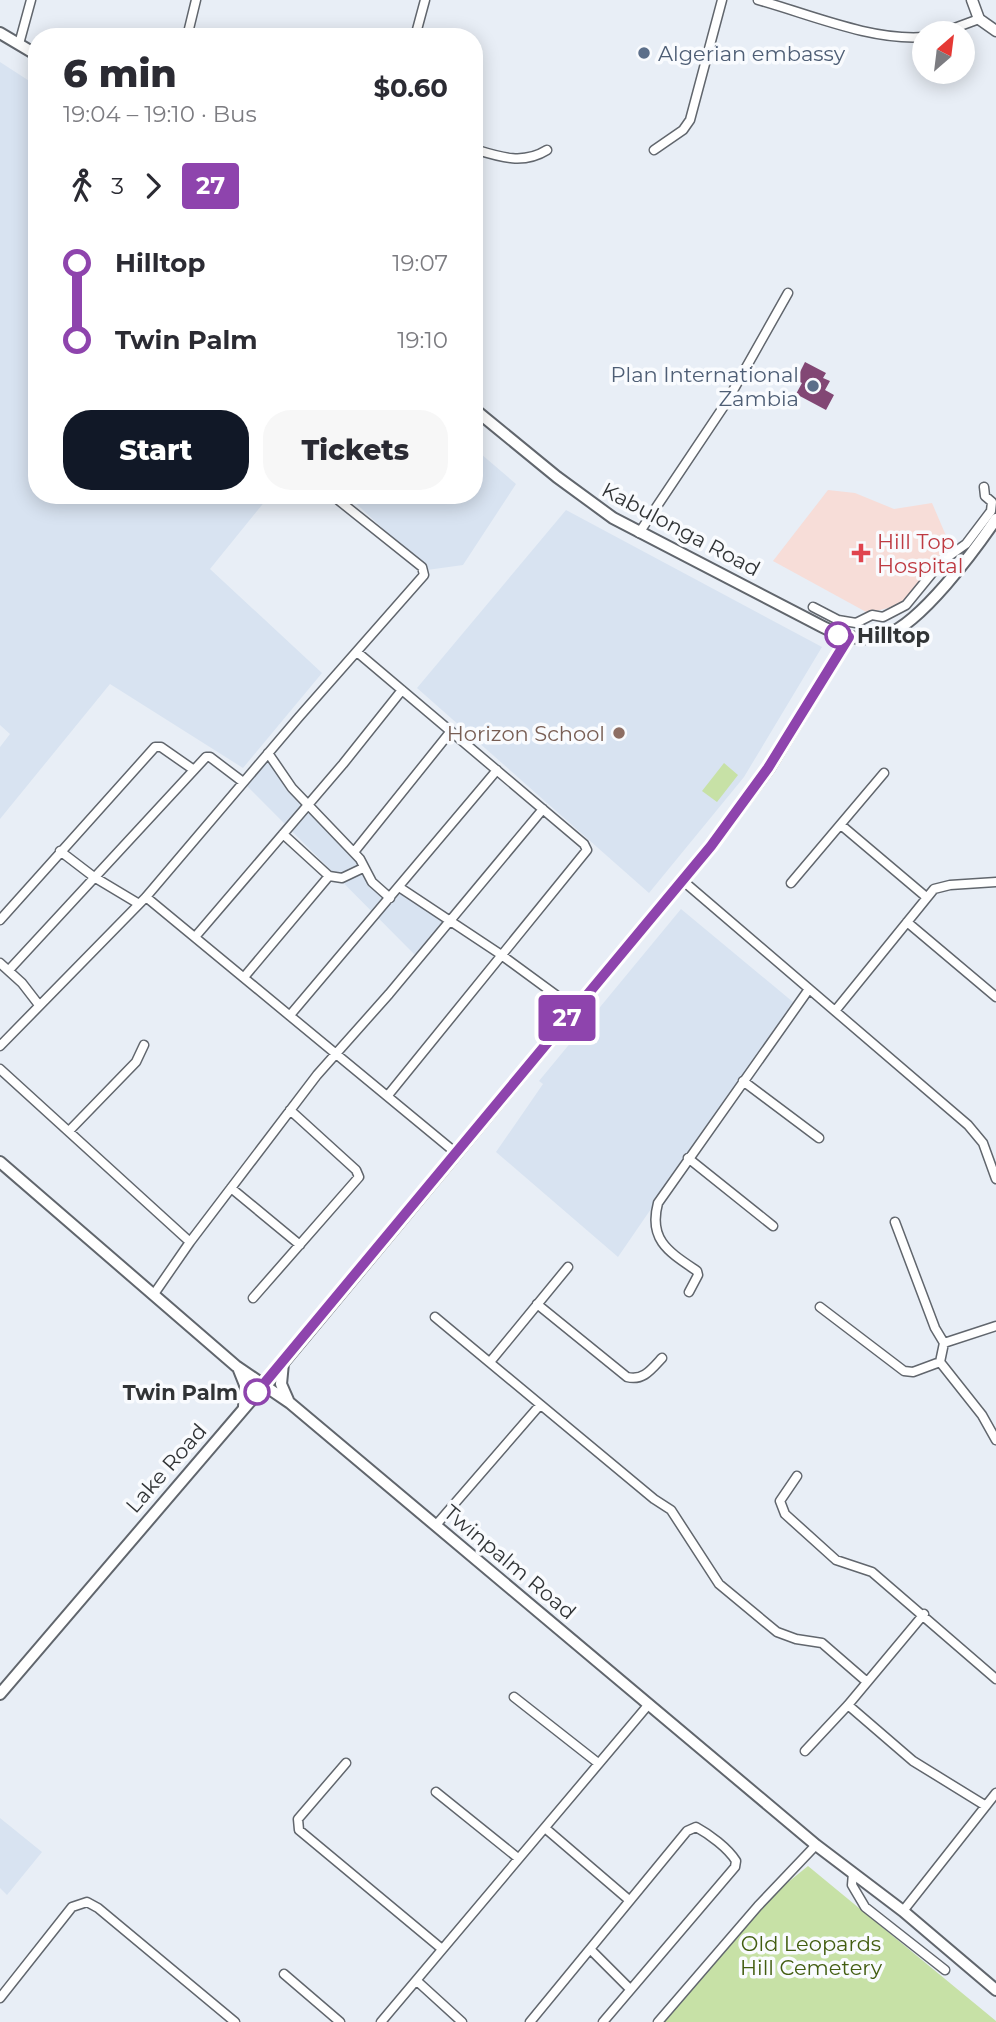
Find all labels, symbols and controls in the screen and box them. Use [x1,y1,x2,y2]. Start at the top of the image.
north arrow [912,21,975,84]
map controls [912,21,975,84]
place label: Algerian embassy [658,41,846,66]
marker: Algerian embassy [636,45,652,61]
text: 6 min [63,50,177,97]
text: $0.60 [373,72,448,104]
text: 19:04 – 19:10 · Bus [63,100,257,128]
icon: walk [63,167,101,205]
icon: forward [134,167,172,205]
text: 27 [196,171,225,200]
text: 3 [111,172,124,200]
text: Hilltop [115,247,205,279]
text: 19:07 [392,249,448,277]
text: Twin Palm [115,324,258,356]
text: 19:10 [397,326,448,354]
place label: Plan International Zambia [610,362,799,411]
marker: Plan International Zambia [805,378,821,394]
button: Start [63,410,249,490]
button: Tickets [263,410,448,490]
street label: Kabulonga Road [598,477,764,581]
place label: Hill Top Hospital [877,529,963,578]
marker: Hill Top Hospital [851,543,871,563]
marker: Hilltop [825,622,851,648]
place label: Hilltop [857,623,930,648]
place label: Horizon School [447,721,605,746]
marker: Horizon School [611,725,627,741]
line badge: 27 [536,995,598,1041]
text: 27 [552,1003,582,1032]
marker: Twin Palm [244,1379,270,1405]
place label: Twin Palm [123,1380,238,1405]
street label: Lake Road [120,1418,212,1518]
street label: Twinpalm Road [439,1500,581,1624]
park label: Old Leopards Hill Cemetery [740,1931,883,1980]

